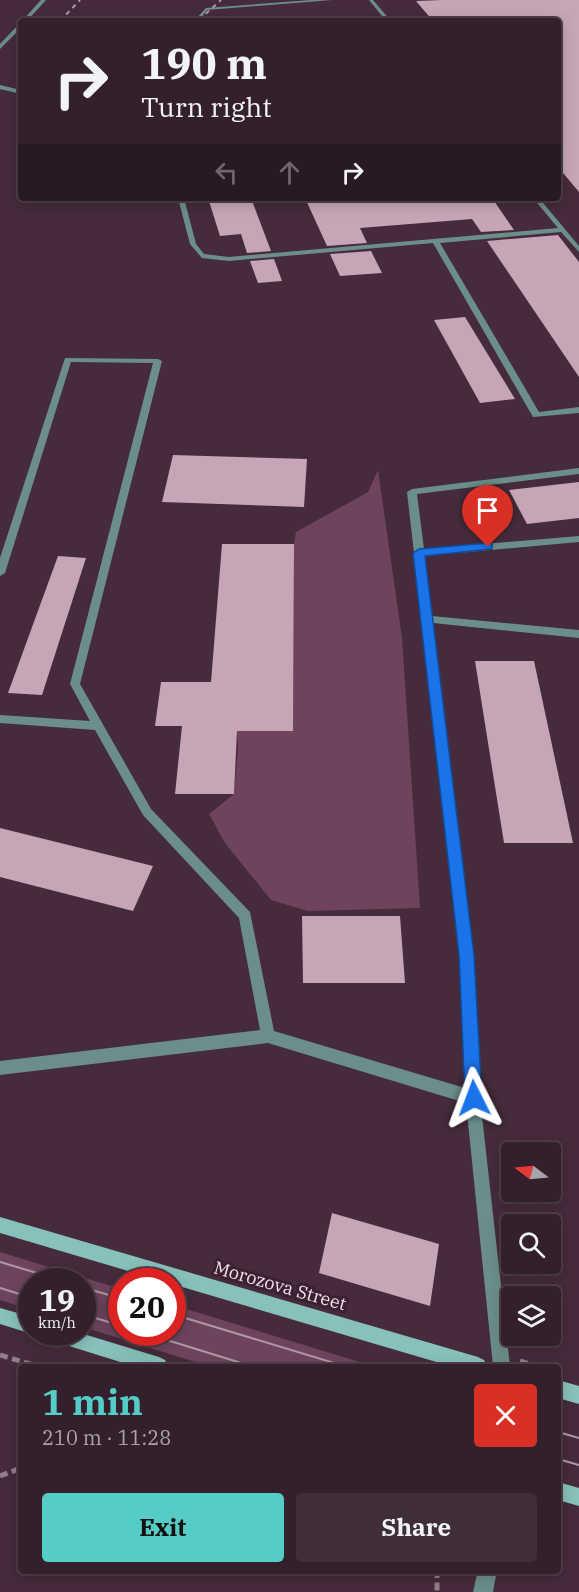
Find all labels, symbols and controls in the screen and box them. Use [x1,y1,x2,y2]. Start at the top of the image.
text: 190 m [141,36,267,91]
icon: right [42,42,120,120]
text: Turn right [141,89,272,124]
icon: left [210,156,243,189]
icon: ahead [273,156,306,189]
icon: right [336,156,369,189]
pin [462,485,513,547]
icon: arrive [471,494,504,527]
position arrow [442,1066,506,1130]
north arrow [501,1142,561,1202]
map controls [501,1142,561,1346]
button: search [501,1214,561,1274]
street label: Morozova Street [211,1256,349,1315]
speed limit sign: 20 [108,1268,186,1346]
text: 19 [39,1280,75,1319]
button: layers [501,1286,561,1346]
text: km/h [38,1313,76,1332]
text: 1 min [42,1378,143,1425]
button: close [474,1384,537,1447]
text: 210 m · 11:28 [42,1424,171,1451]
button: Exit [42,1493,284,1562]
button: Share [296,1493,537,1562]

